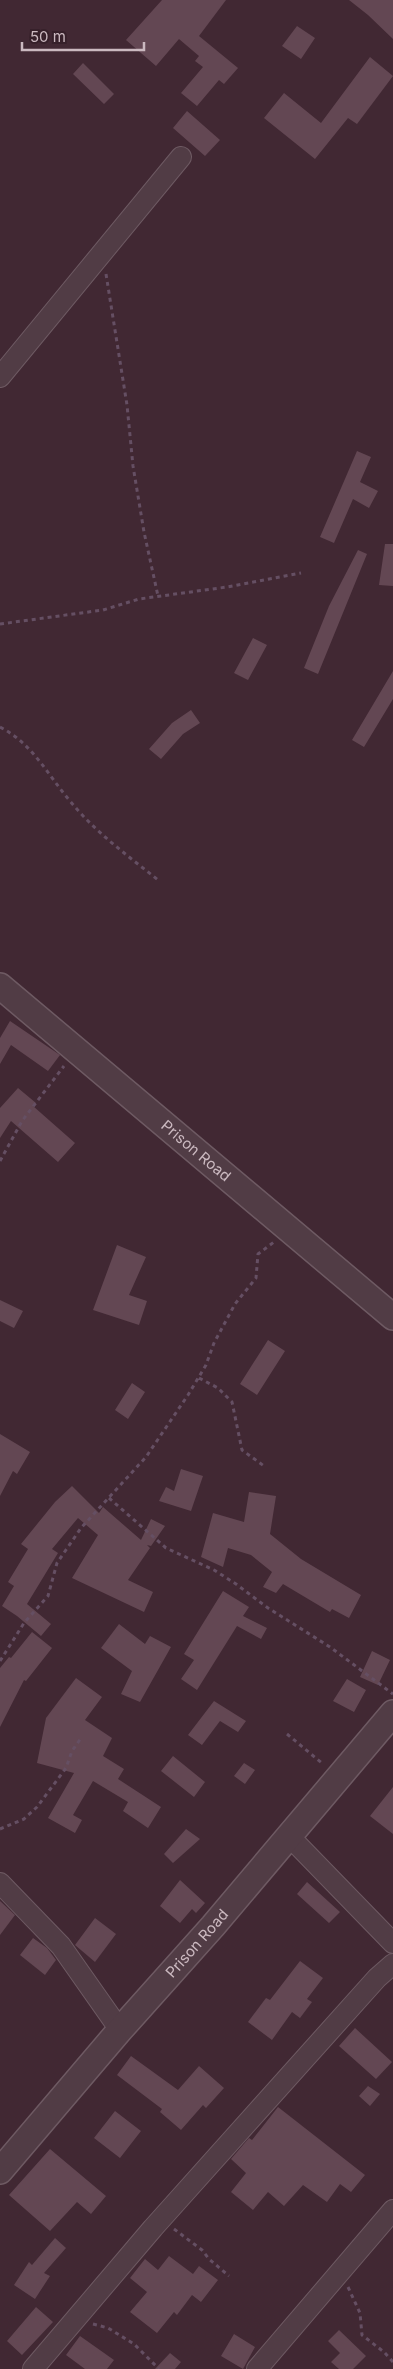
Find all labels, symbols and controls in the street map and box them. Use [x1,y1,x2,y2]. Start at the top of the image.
scale bar [22,20,145,52]
text: 50 m [30,27,66,46]
street label: Prison Road [157,1116,235,1185]
street label: Prison Road [161,1905,232,1981]

